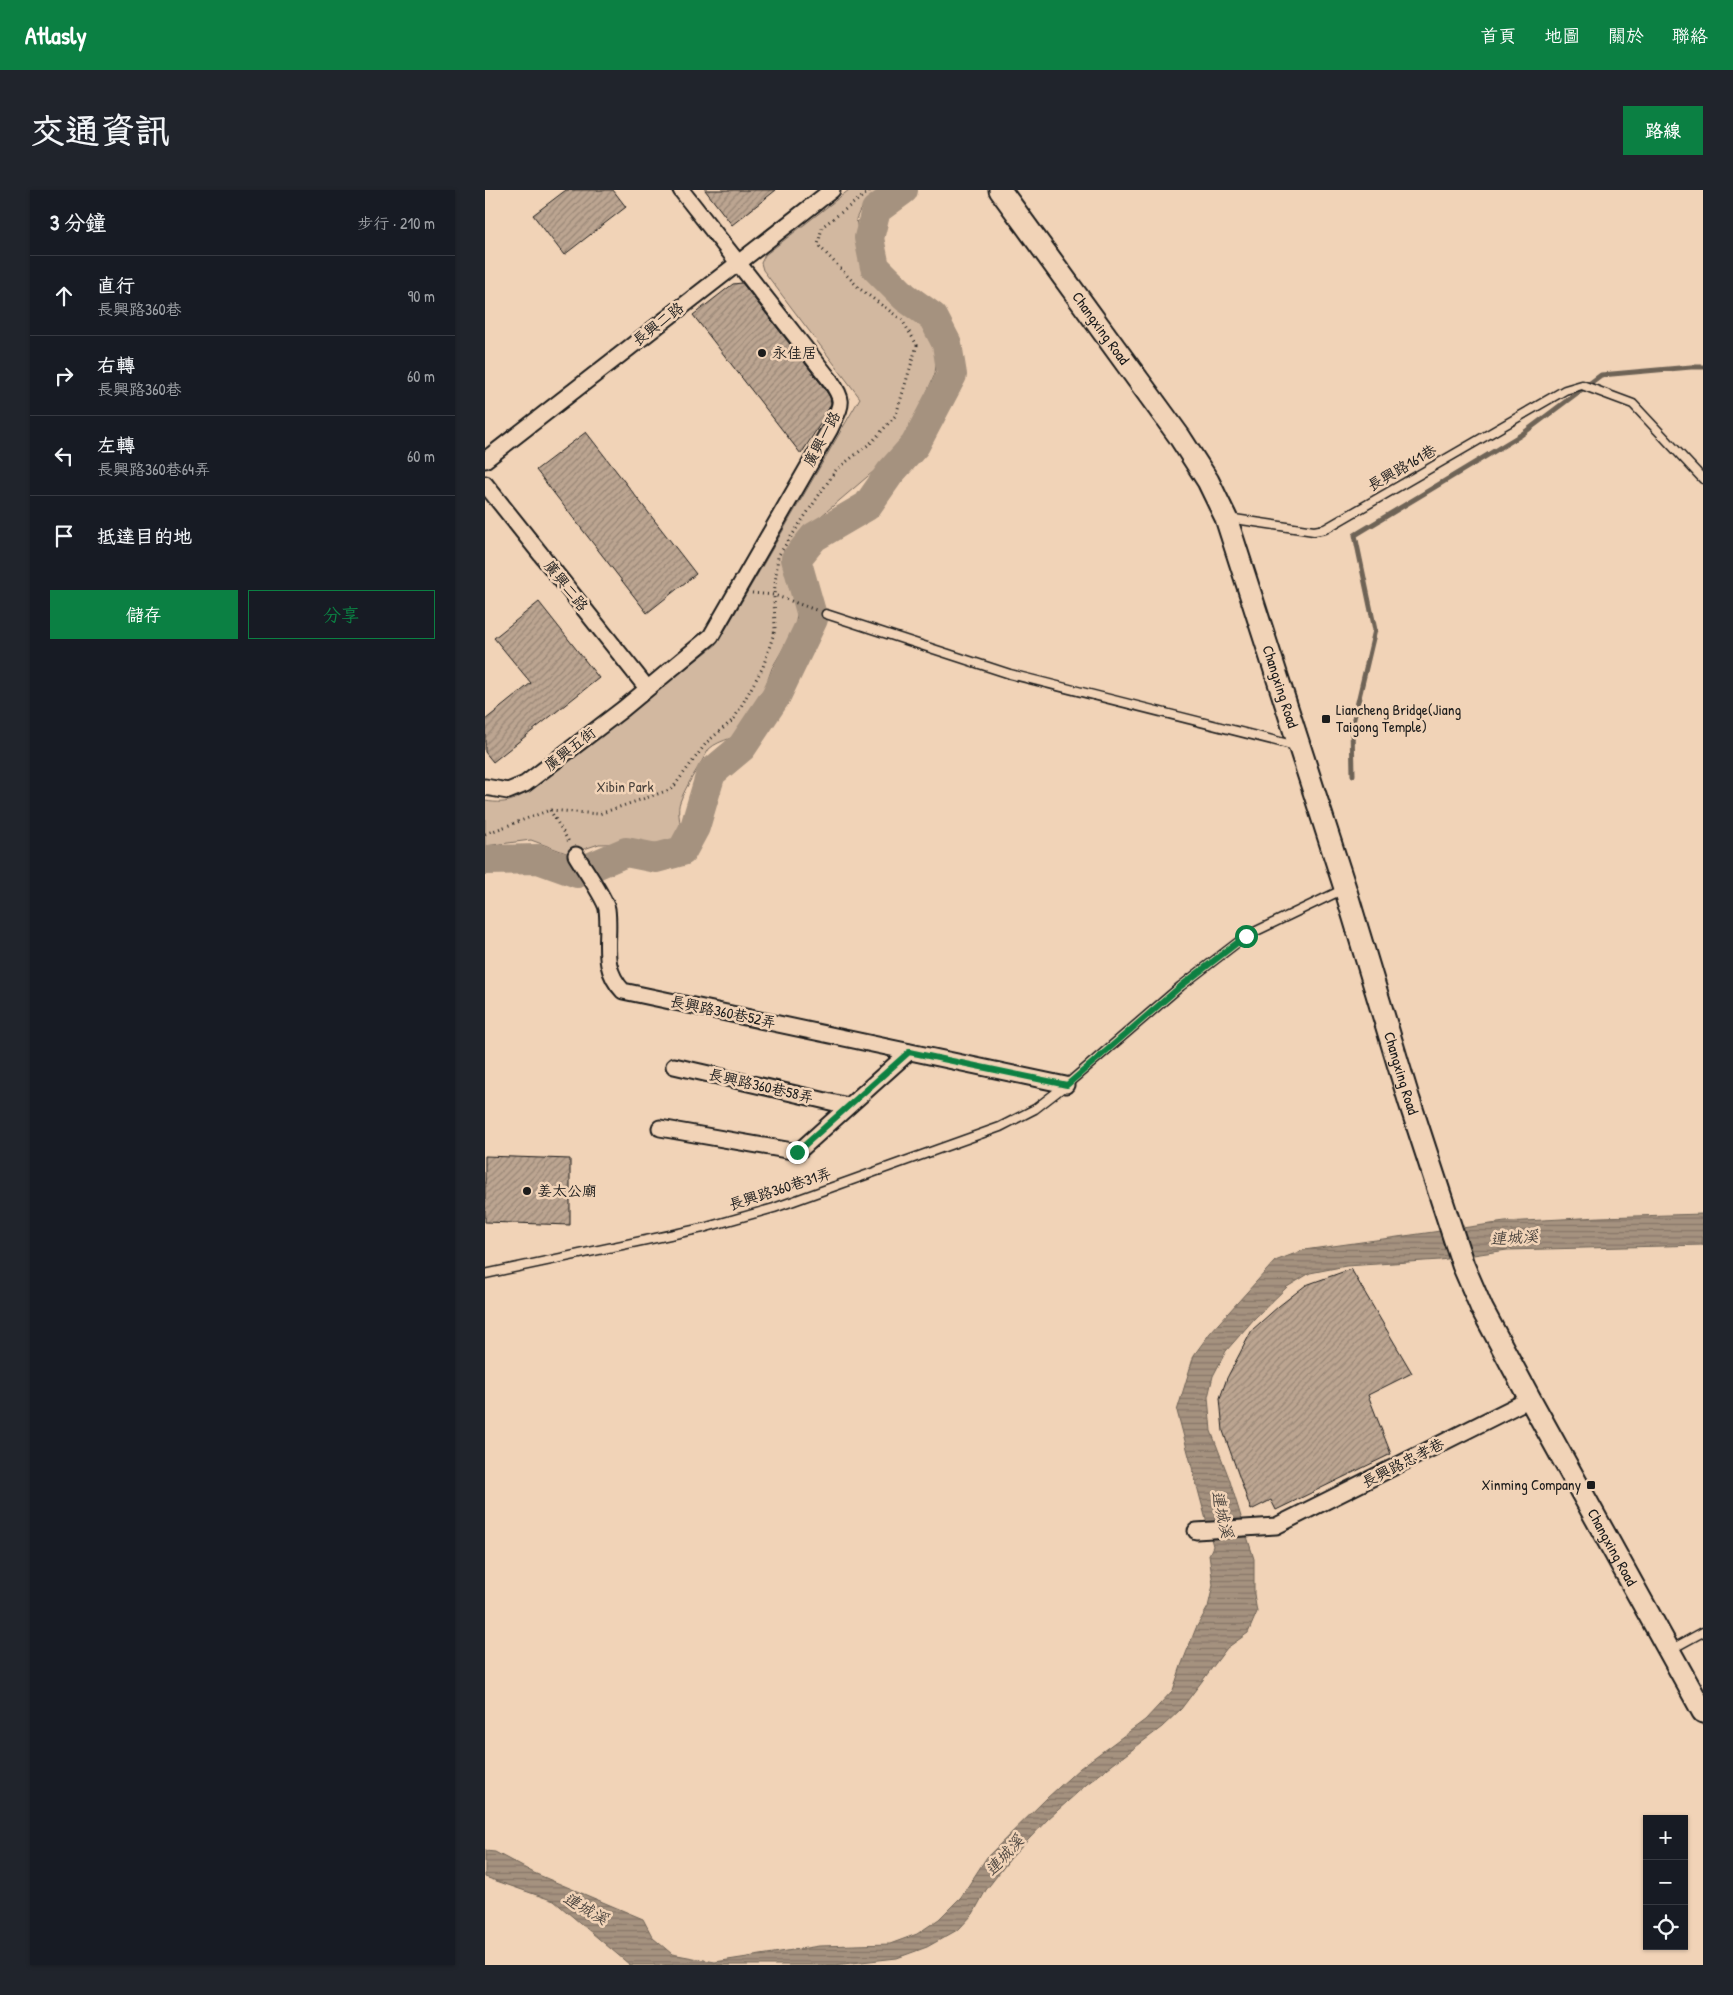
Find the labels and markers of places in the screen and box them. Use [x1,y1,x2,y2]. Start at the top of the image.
place label: 永佳居 [772,342,817,363]
marker: 永佳居 [756,347,768,359]
place label: Liancheng Bridge(Jiang Taigong Temple) [1336,699,1461,737]
marker: Liancheng Bridge(Jiang Taigong Temple) [1320,713,1332,725]
place label: 姜太公廟 [537,1180,597,1201]
marker: 姜太公廟 [521,1185,533,1197]
place label: Xinming Company [1481,1474,1581,1495]
marker: Xinming Company [1585,1479,1597,1491]

